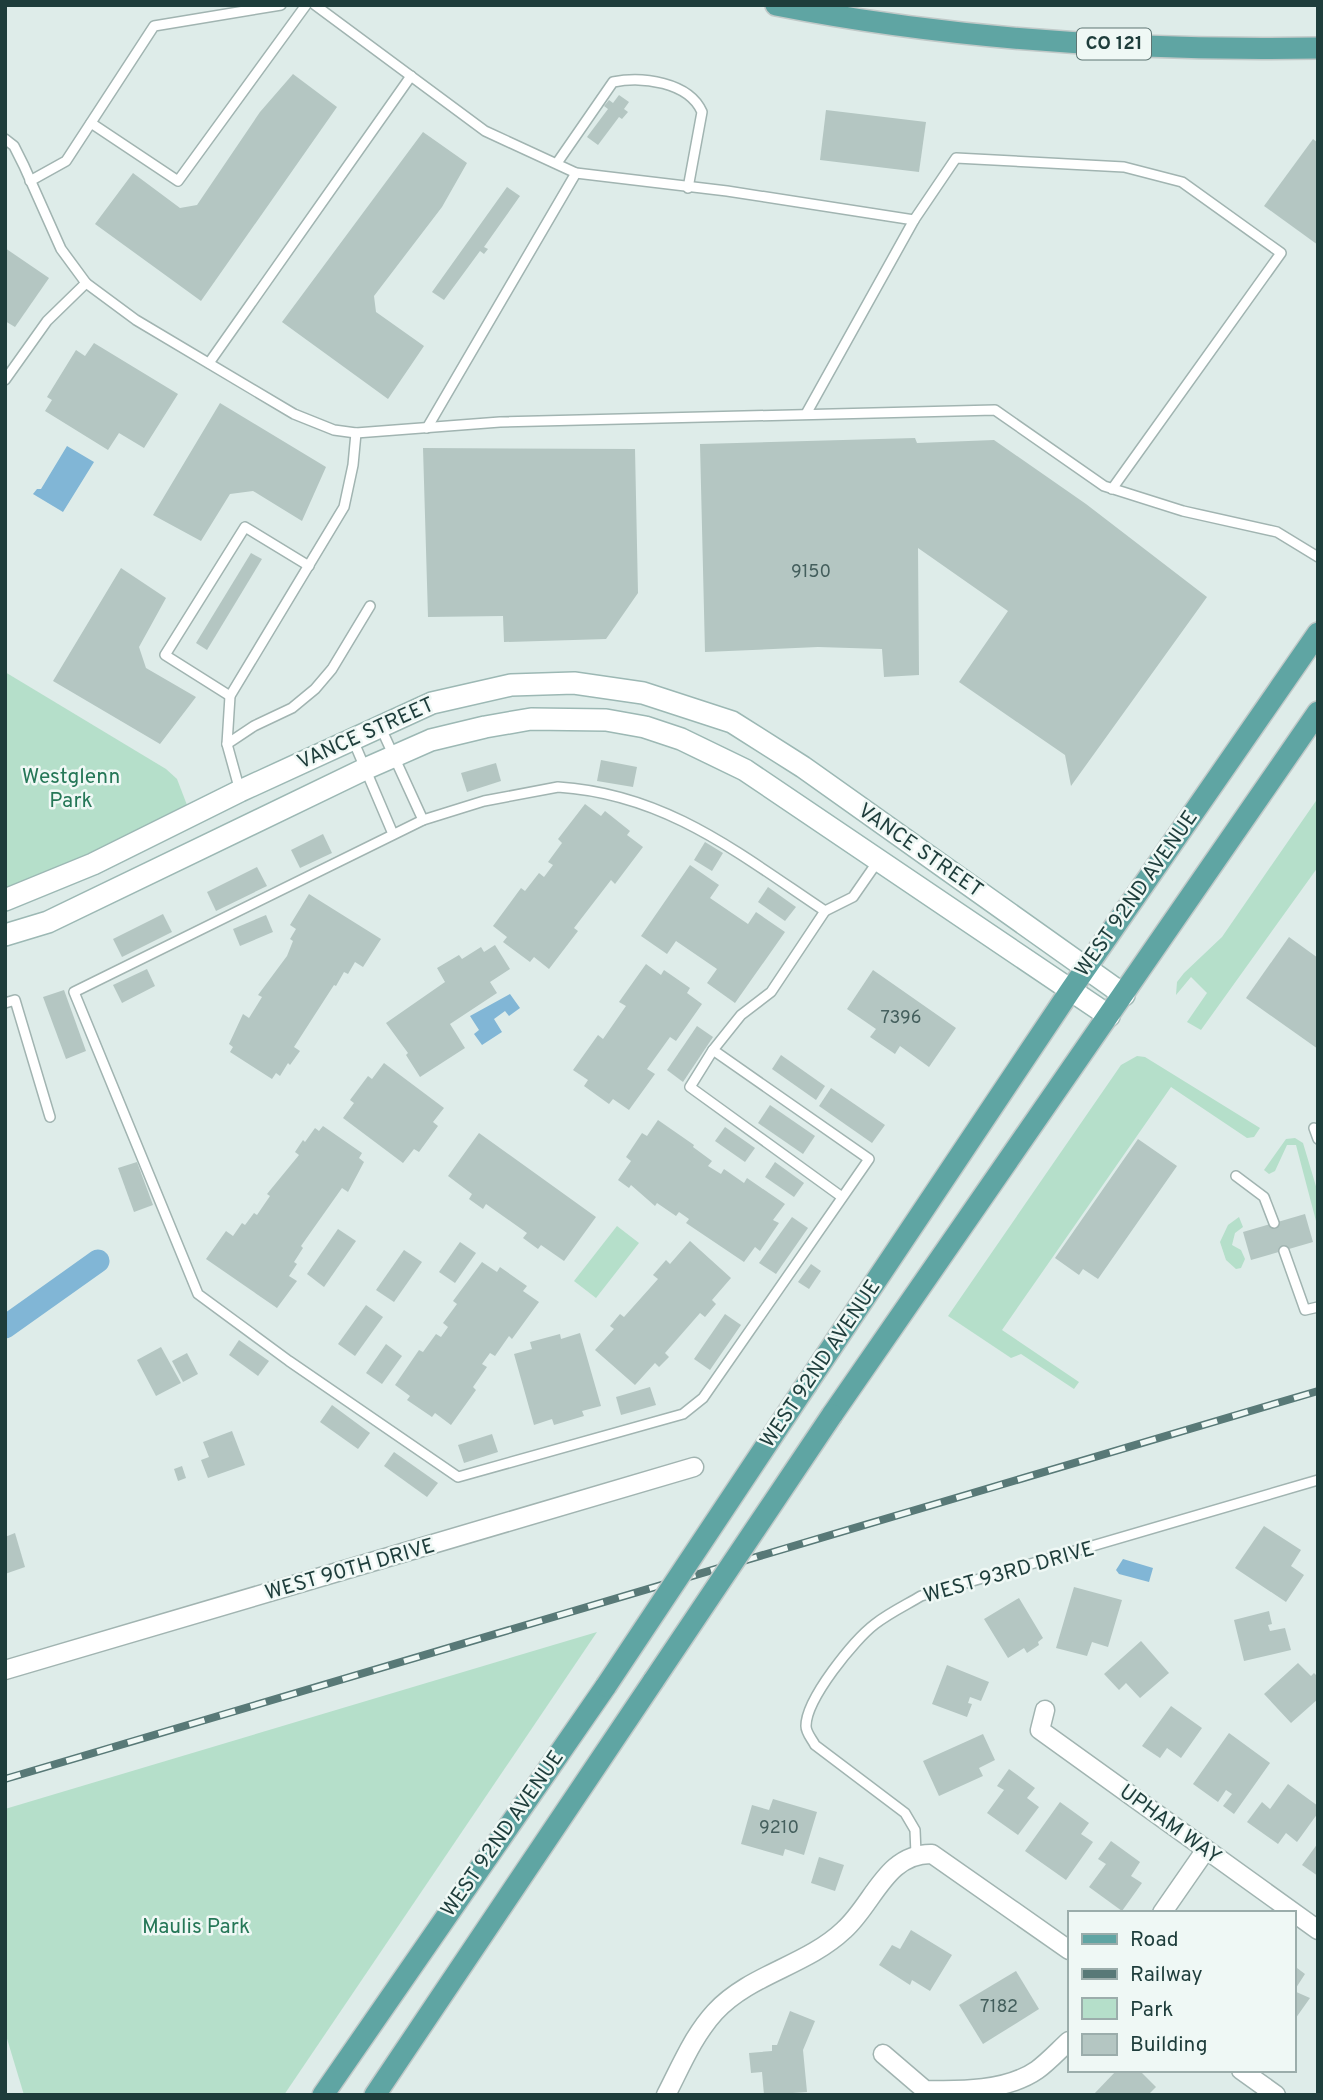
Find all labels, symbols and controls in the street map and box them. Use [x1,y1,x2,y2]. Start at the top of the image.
road number: CO 121 [1077,28,1151,60]
house number: 9150 [791,561,831,584]
street label: VANCE STREET [293,692,439,776]
park label: Westglenn Park [22,764,120,815]
street label: VANCE STREET [852,798,988,904]
street label: WEST 92ND AVENUE [1069,806,1205,982]
house number: 7396 [880,1007,922,1030]
street label: WEST 92ND AVENUE [755,1275,887,1453]
street label: WEST 90TH DRIVE [262,1533,438,1607]
street label: WEST 93RD DRIVE [920,1536,1098,1610]
street label: WEST 92ND AVENUE [435,1746,571,1922]
street label: UPHAM WAY [1114,1779,1226,1871]
house number: 9210 [759,1817,799,1840]
legend [1068,1911,1295,2072]
park label: Maulis Park [142,1914,250,1941]
text: Road [1130,1927,1179,1954]
text: Railway [1130,1962,1203,1989]
house number: 7182 [980,1996,1018,2019]
text: Park [1130,1997,1173,2024]
text: Building [1130,2032,1208,2059]

